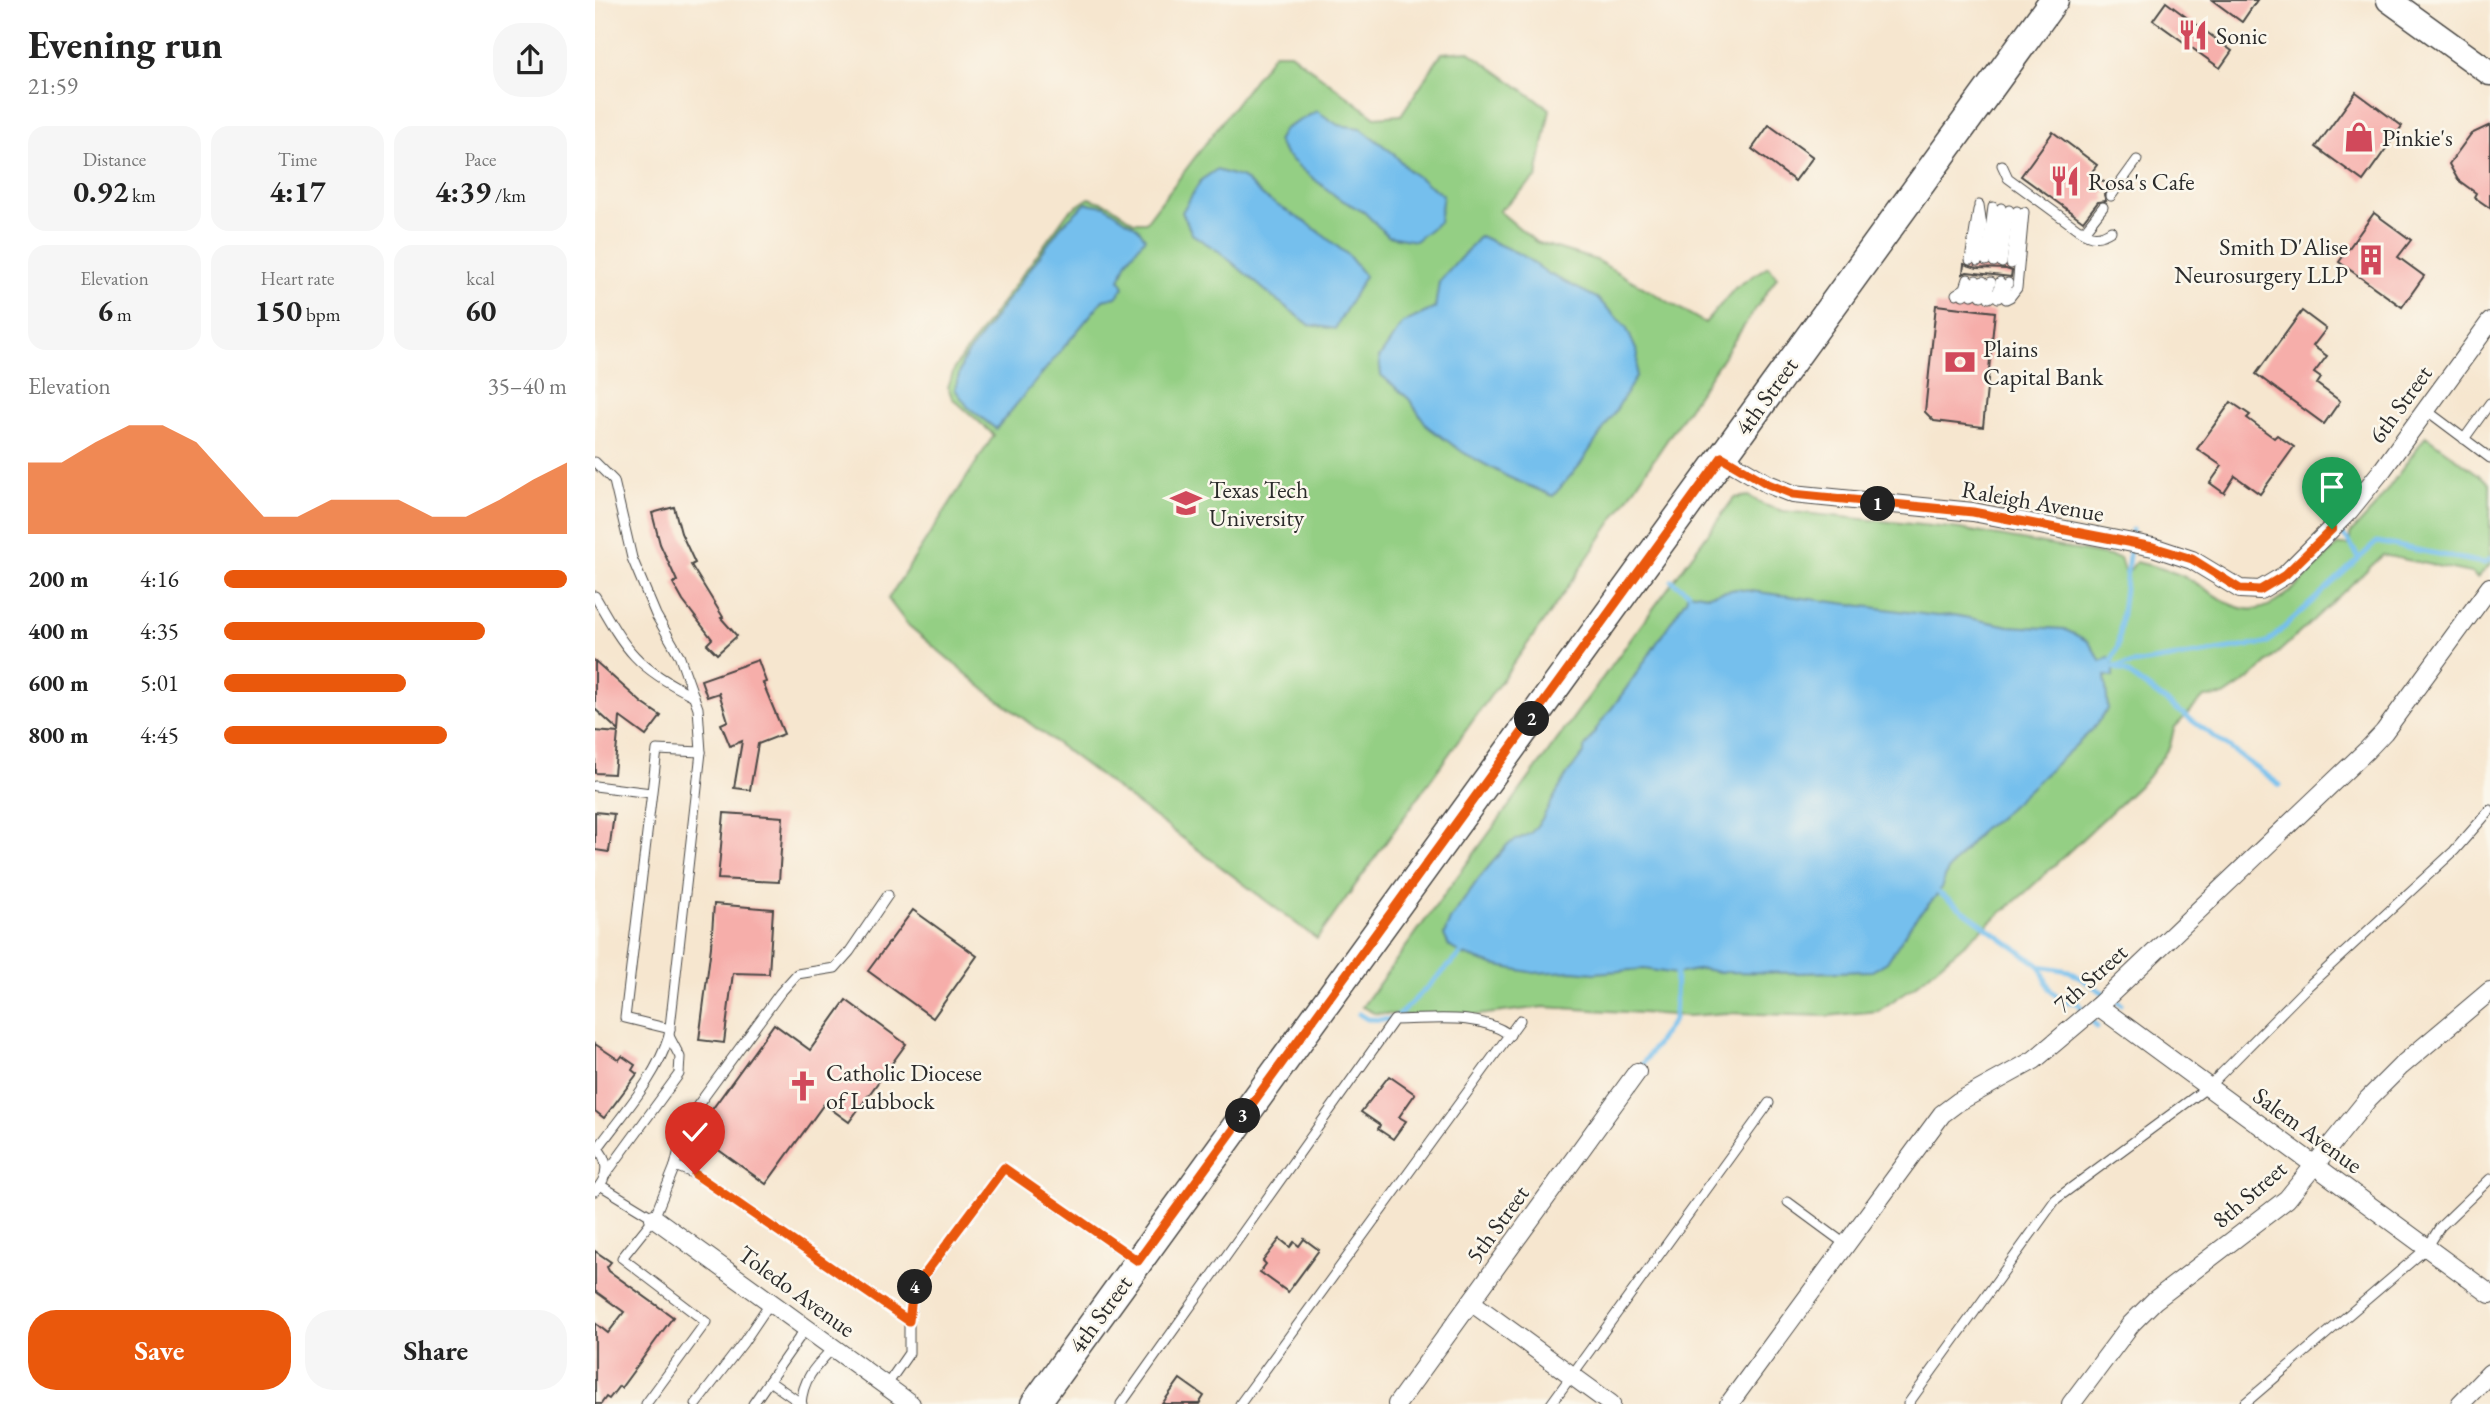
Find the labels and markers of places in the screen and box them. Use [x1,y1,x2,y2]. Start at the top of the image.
restaurant icon: Sonic [2176,18,2210,52]
place label: Sonic [2216,20,2267,51]
shop icon: Pinkie's [2342,120,2376,154]
place label: Pinkie's [2382,122,2453,153]
restaurant icon: Rosa's Cafe [2048,164,2082,198]
place label: Rosa's Cafe [2088,166,2195,197]
place label: Smith D'Alise Neurosurgery LLP [2174,231,2348,290]
building icon: Smith D'Alise Neurosurgery LLP [2354,243,2388,277]
place label: Plains Capital Bank [1983,333,2104,392]
bank icon: Plains Capital Bank [1943,345,1977,379]
pin [2302,457,2362,529]
place label: Texas Tech University [1209,474,1308,533]
school or university icon: Texas Tech University [1169,486,1203,520]
pin: 1 [1861,486,1895,522]
pin: 2 [1515,702,1549,736]
place label: Catholic Diocese of Lubbock [826,1057,982,1116]
church icon: Catholic Diocese of Lubbock [786,1069,820,1103]
pin: 3 [1225,1098,1261,1134]
pin [665,1102,725,1174]
pin: 4 [897,1270,933,1304]

